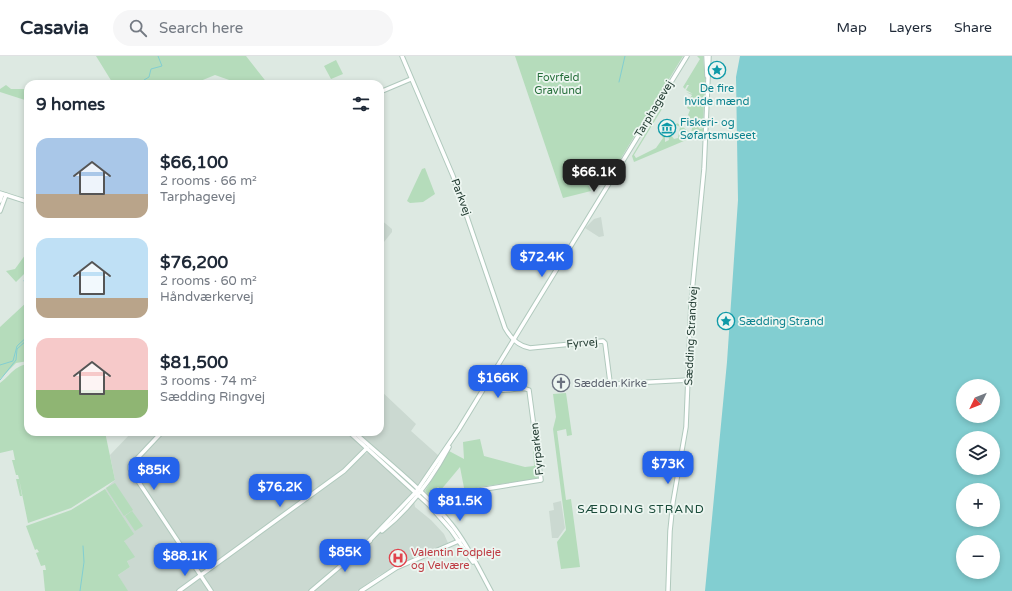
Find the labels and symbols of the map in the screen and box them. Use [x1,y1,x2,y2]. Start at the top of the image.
place icon: De fire hvide mænd [707,60,727,80]
park label: Fovrfeld Gravlund [534,71,582,97]
street label: Tarphagevej [632,78,676,140]
place label: De fire hvide mænd [685,82,750,108]
place label: Fiskeri- og Søfartsmuseet [680,116,756,142]
museum icon: Fiskeri- og Søfartsmuseet [657,118,677,138]
pin: $66.1K [561,159,627,193]
street label: Parkvej [448,177,474,217]
pin: $72.4K [509,244,575,278]
street label: Sædding Strandvej [682,286,700,386]
place icon: Sædding Strand [716,311,736,331]
place label: Sædding Strand [739,315,824,328]
street label: Fyrvej [566,335,598,351]
pin: $166K [470,365,526,399]
church icon: Sædden Kirke [551,373,571,393]
place label: Sædden Kirke [574,377,647,390]
north arrow [956,379,1000,423]
street label: Fyrparken [528,422,546,476]
pin: $73K [644,451,692,485]
pin: $85K [130,457,178,491]
pin: $76.2K [247,474,313,508]
pin: $81.5K [427,488,493,522]
district label: SÆDDING STRAND [577,502,705,516]
pin: $85K [321,539,369,573]
pin: $88.1K [152,543,218,577]
place label: Valentin Fodpleje og Velvære [411,546,501,572]
hospital icon: Valentin Fodpleje og Velvære [388,548,408,568]

